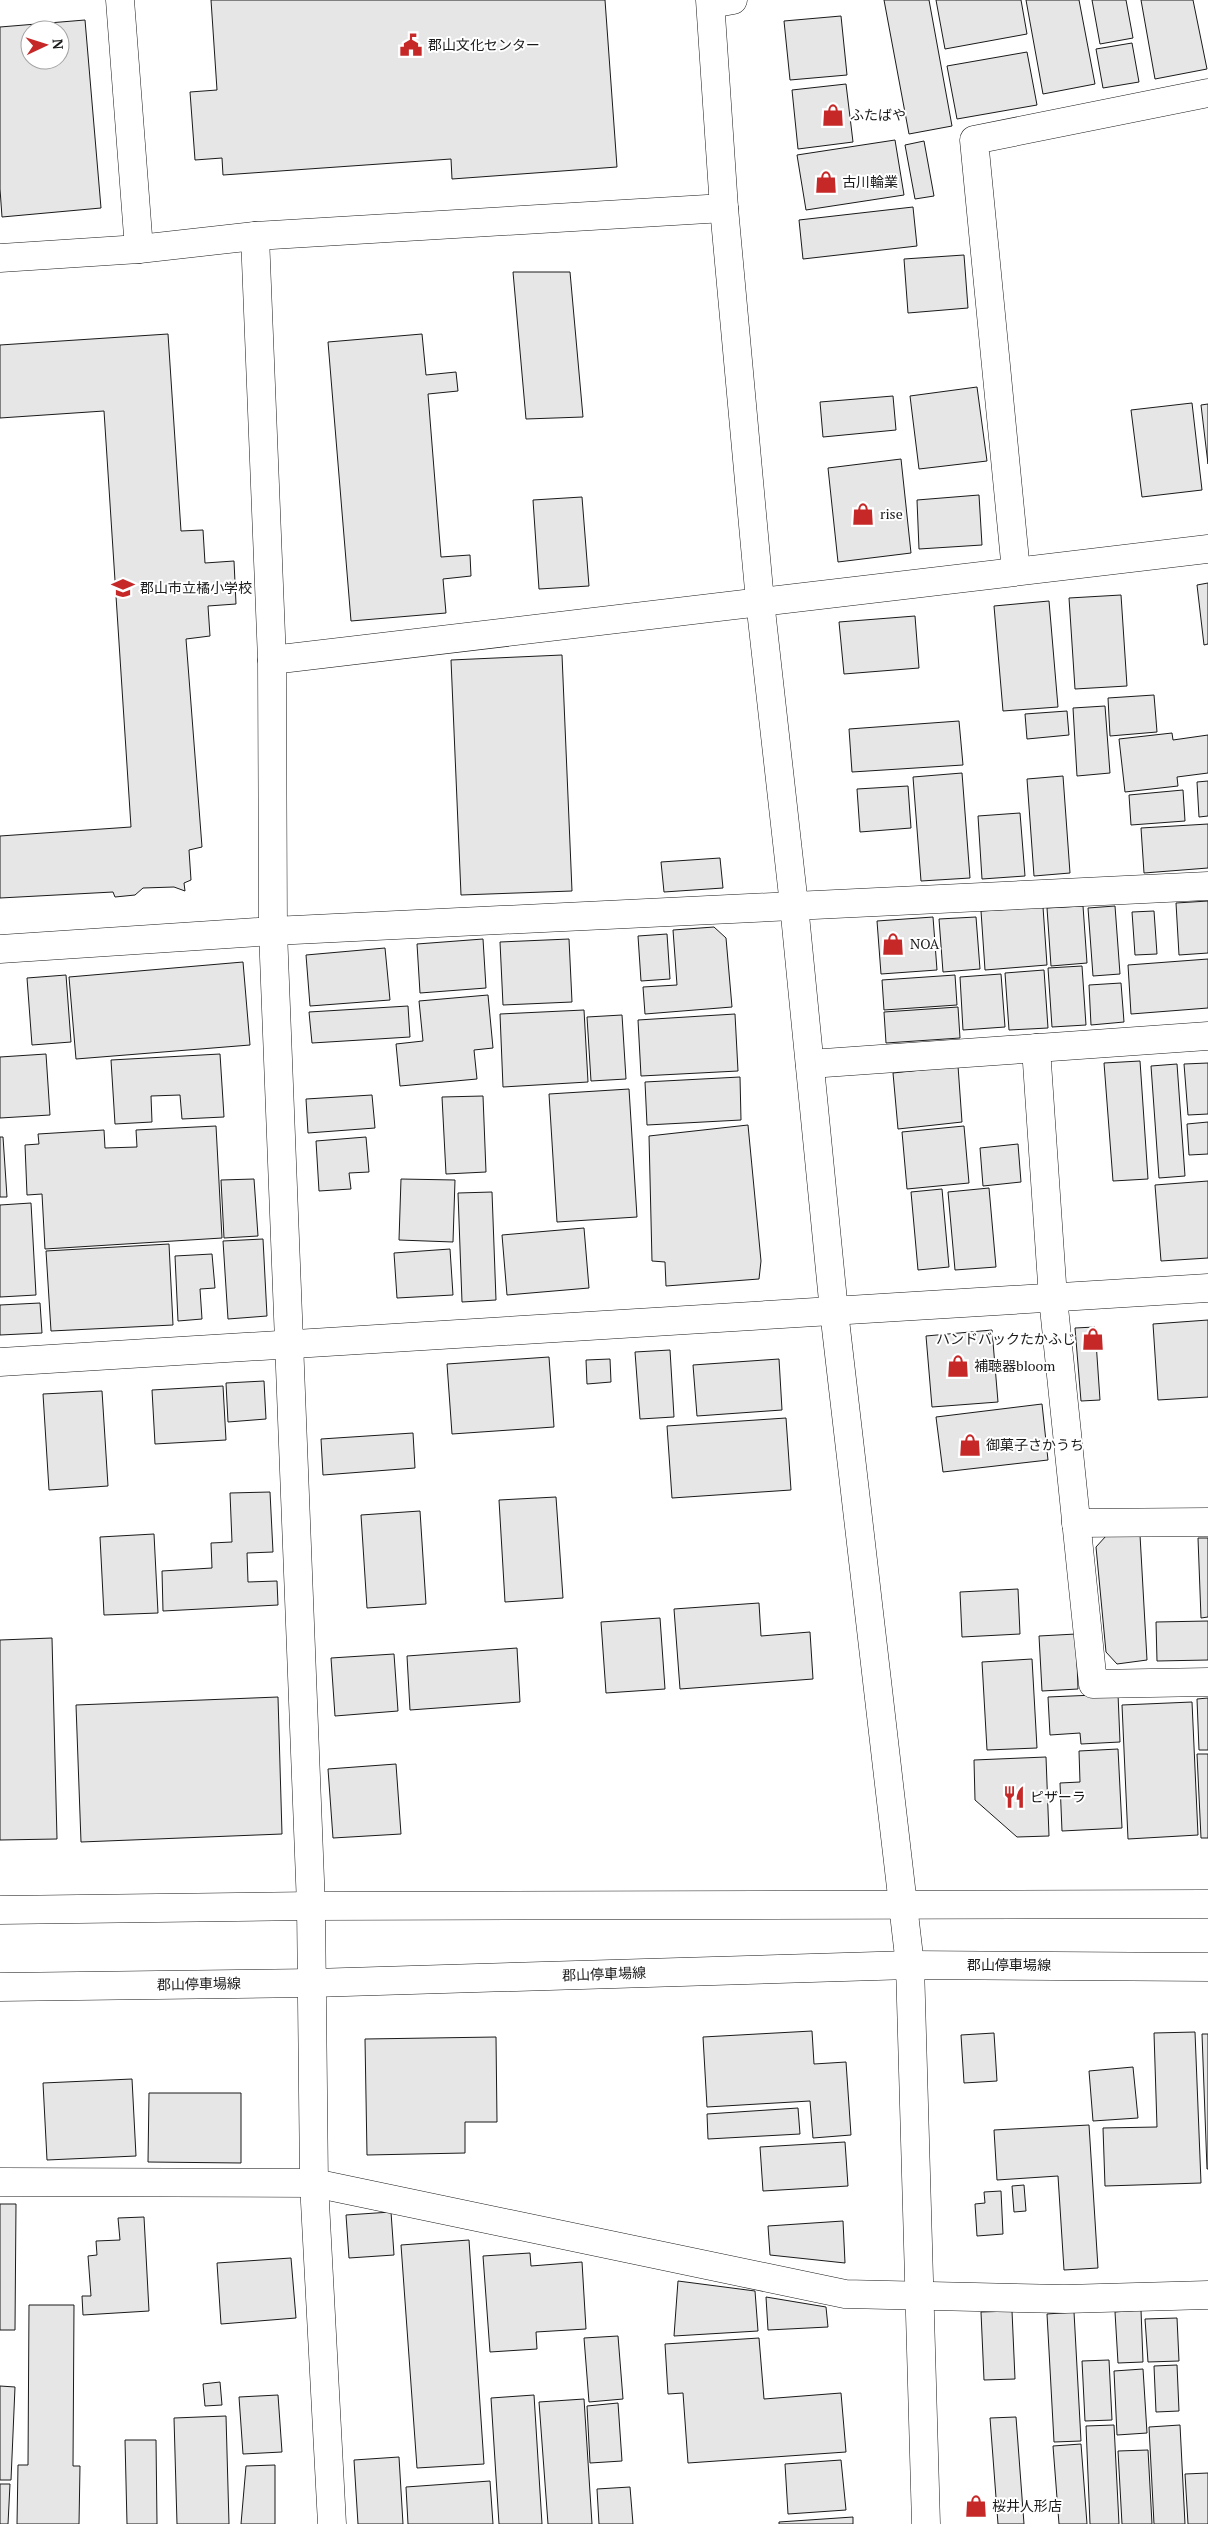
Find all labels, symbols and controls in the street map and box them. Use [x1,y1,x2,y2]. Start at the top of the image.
north arrow [20,20,70,70]
public building icon: 郡山文化センター [398,32,424,58]
place label: 郡山文化センター [428,35,540,54]
text: N [49,38,68,50]
shop icon: ふたばや [820,102,846,128]
place label: ふたばや [850,105,906,124]
shop icon: 古川輪業 [813,169,839,195]
place label: 古川輪業 [842,172,898,191]
shop icon: rise [850,501,876,527]
place label: rise [880,504,903,523]
school or university icon: 郡山市立橘小学校 [110,575,136,601]
place label: 郡山市立橘小学校 [140,578,252,597]
shop icon: NOA [880,931,906,957]
place label: NOA [910,934,940,953]
shop icon: ハンドバックたかふじ [1080,1326,1106,1352]
place label: ハンドバックたかふじ [936,1329,1076,1348]
shop icon: 補聴器bloom [945,1353,971,1379]
place label: 補聴器bloom [974,1356,1055,1375]
shop icon: 御菓子さかうち [957,1432,983,1458]
place label: 御菓子さかうち [986,1435,1084,1454]
restaurant icon: ピザーラ [1001,1784,1027,1810]
place label: ピザーラ [1030,1787,1086,1806]
street label: 郡山停車場線 [967,1955,1051,1974]
street label: 郡山停車場線 [562,1963,646,1984]
street label: 郡山停車場線 [157,1973,241,1994]
shop icon: 桜井人形店 [963,2493,989,2519]
place label: 桜井人形店 [992,2496,1062,2515]

